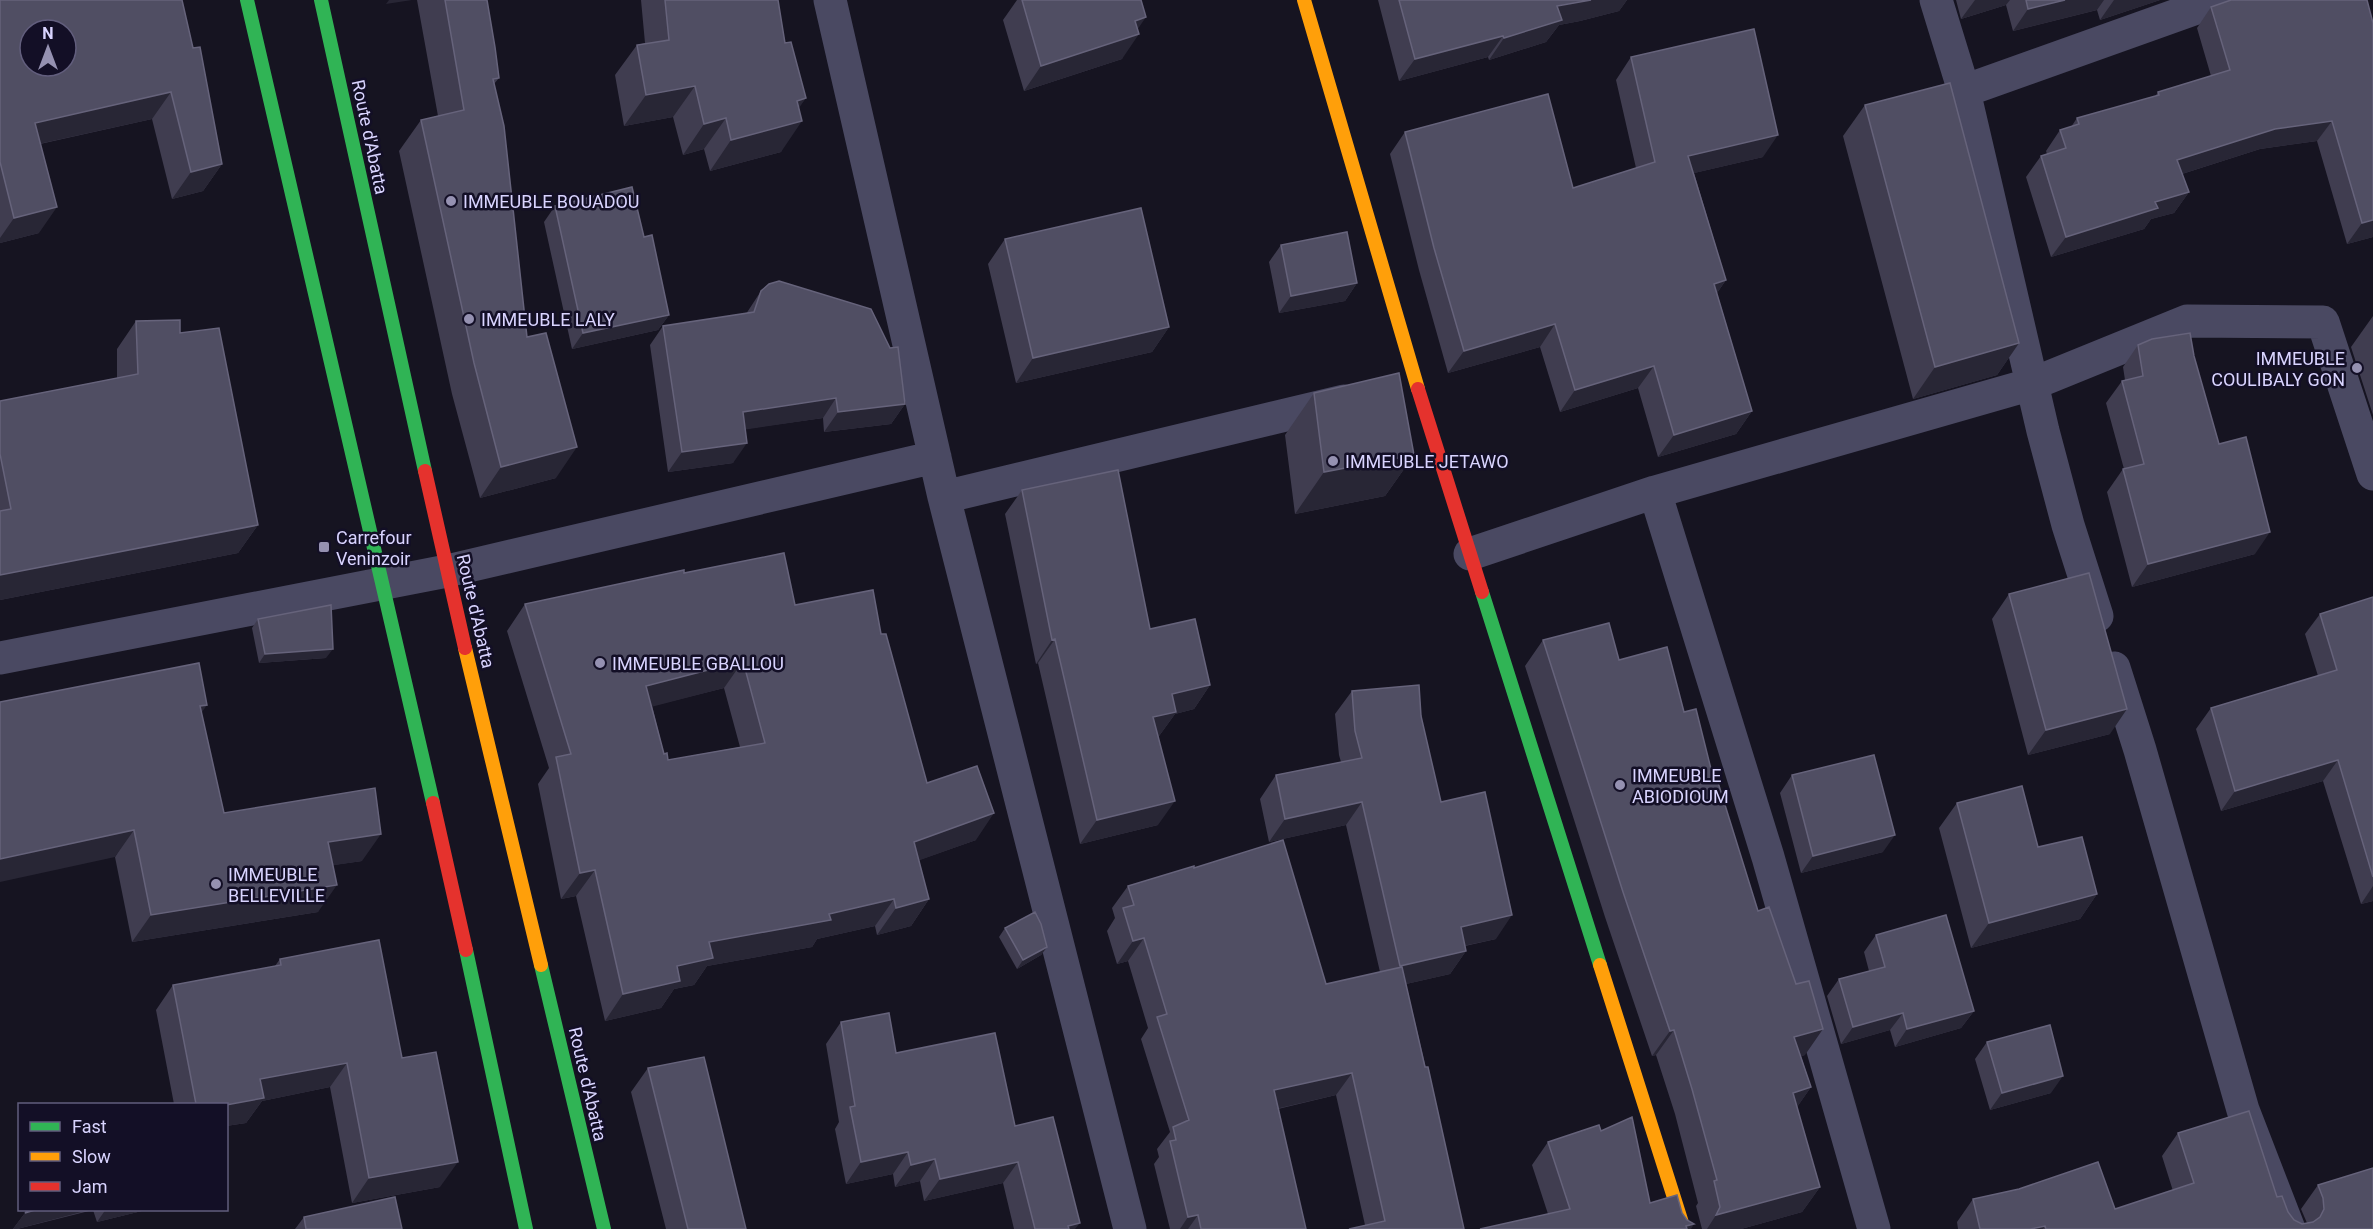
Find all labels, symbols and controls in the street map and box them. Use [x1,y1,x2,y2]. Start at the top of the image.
north arrow [18,18,78,78]
text: N [42,24,54,43]
street label: Route d'Abatta [348,78,392,196]
place label: IMMEUBLE BOUADOU [463,191,640,212]
marker: IMMEUBLE BOUADOU [444,194,458,208]
place label: IMMEUBLE LALY [481,309,615,330]
marker: IMMEUBLE LALY [462,312,476,326]
place label: IMMEUBLE COULIBALY GON [2211,348,2345,390]
marker: IMMEUBLE COULIBALY GON [2350,361,2364,375]
place label: IMMEUBLE JETAWO [1345,451,1509,472]
marker: IMMEUBLE JETAWO [1326,454,1340,468]
place label: Carrefour Veninzoir [336,527,412,569]
marker: Carrefour Veninzoir [317,540,331,554]
street label: Route d'Abatta [453,552,499,670]
place label: IMMEUBLE GBALLOU [612,653,784,674]
marker: IMMEUBLE GBALLOU [593,656,607,670]
place label: IMMEUBLE ABIODIOUM [1632,765,1729,807]
marker: IMMEUBLE ABIODIOUM [1613,778,1627,792]
place label: IMMEUBLE BELLEVILLE [228,864,325,906]
marker: IMMEUBLE BELLEVILLE [209,877,223,891]
street label: Route d'Abatta [565,1025,611,1143]
legend [18,1103,228,1211]
text: Fast [72,1116,107,1137]
text: Slow [72,1146,111,1167]
text: Jam [72,1176,108,1197]

